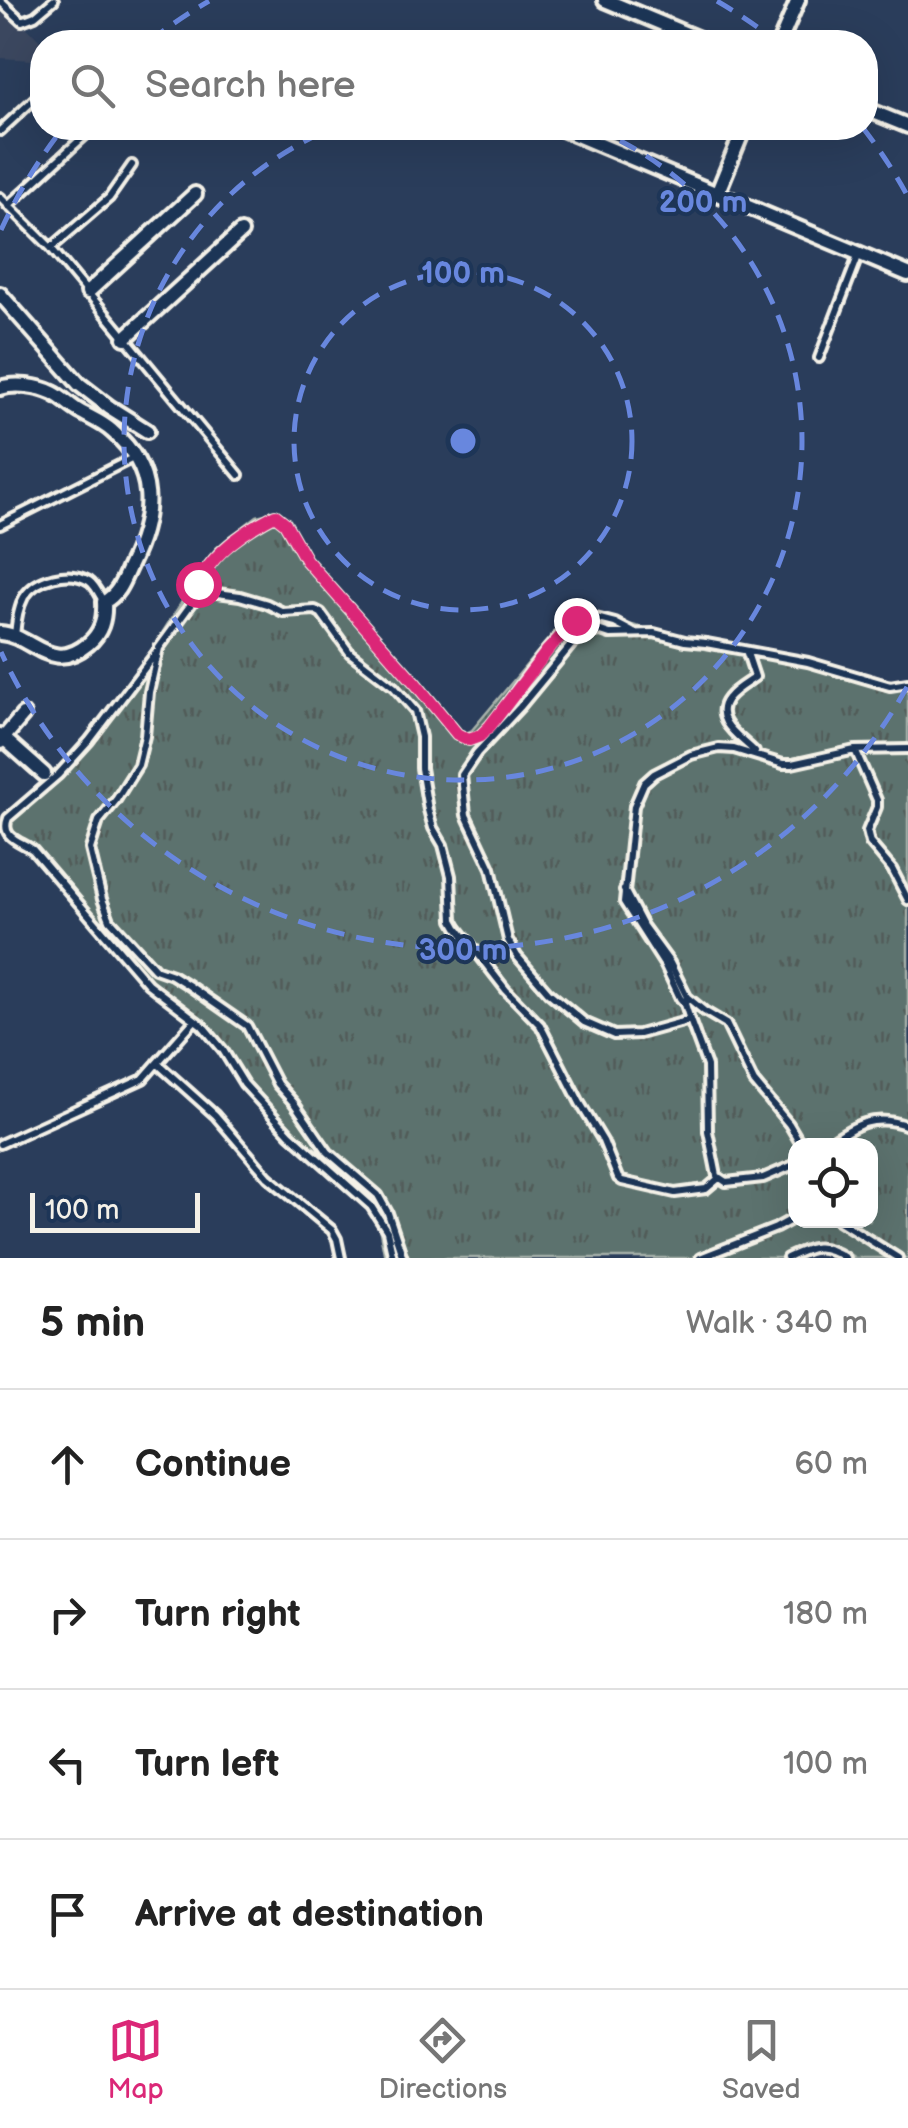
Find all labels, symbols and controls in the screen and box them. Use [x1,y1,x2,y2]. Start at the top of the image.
search box [30,30,878,140]
icon: search [65,58,120,113]
text: Search here [145,63,356,108]
text: 200 m [659,185,747,221]
text: 100 m [421,256,505,292]
centre of rings [445,423,481,459]
route start [176,562,222,608]
route end [554,598,600,644]
text: 300 m [419,933,507,969]
map controls [788,1138,878,1228]
button: locate [788,1138,878,1228]
scale bar [30,1188,200,1232]
text: 100 m [45,1194,119,1227]
text: 5 min [40,1298,145,1349]
text: Walk · 340 m [686,1304,868,1343]
icon: ahead [40,1437,95,1492]
text: Continue [135,1442,291,1487]
text: 60 m [795,1445,868,1484]
icon: right [40,1587,95,1642]
text: Turn right [135,1592,300,1637]
text: 180 m [783,1595,868,1634]
icon: left [40,1737,95,1792]
text: Turn left [135,1742,279,1787]
text: 100 m [783,1745,868,1784]
icon: arrive [40,1887,95,1942]
text: Arrive at destination [135,1892,484,1937]
tab: Map [107,2013,164,2106]
tab: Directions [378,2013,507,2106]
tab: Saved [722,2013,801,2106]

